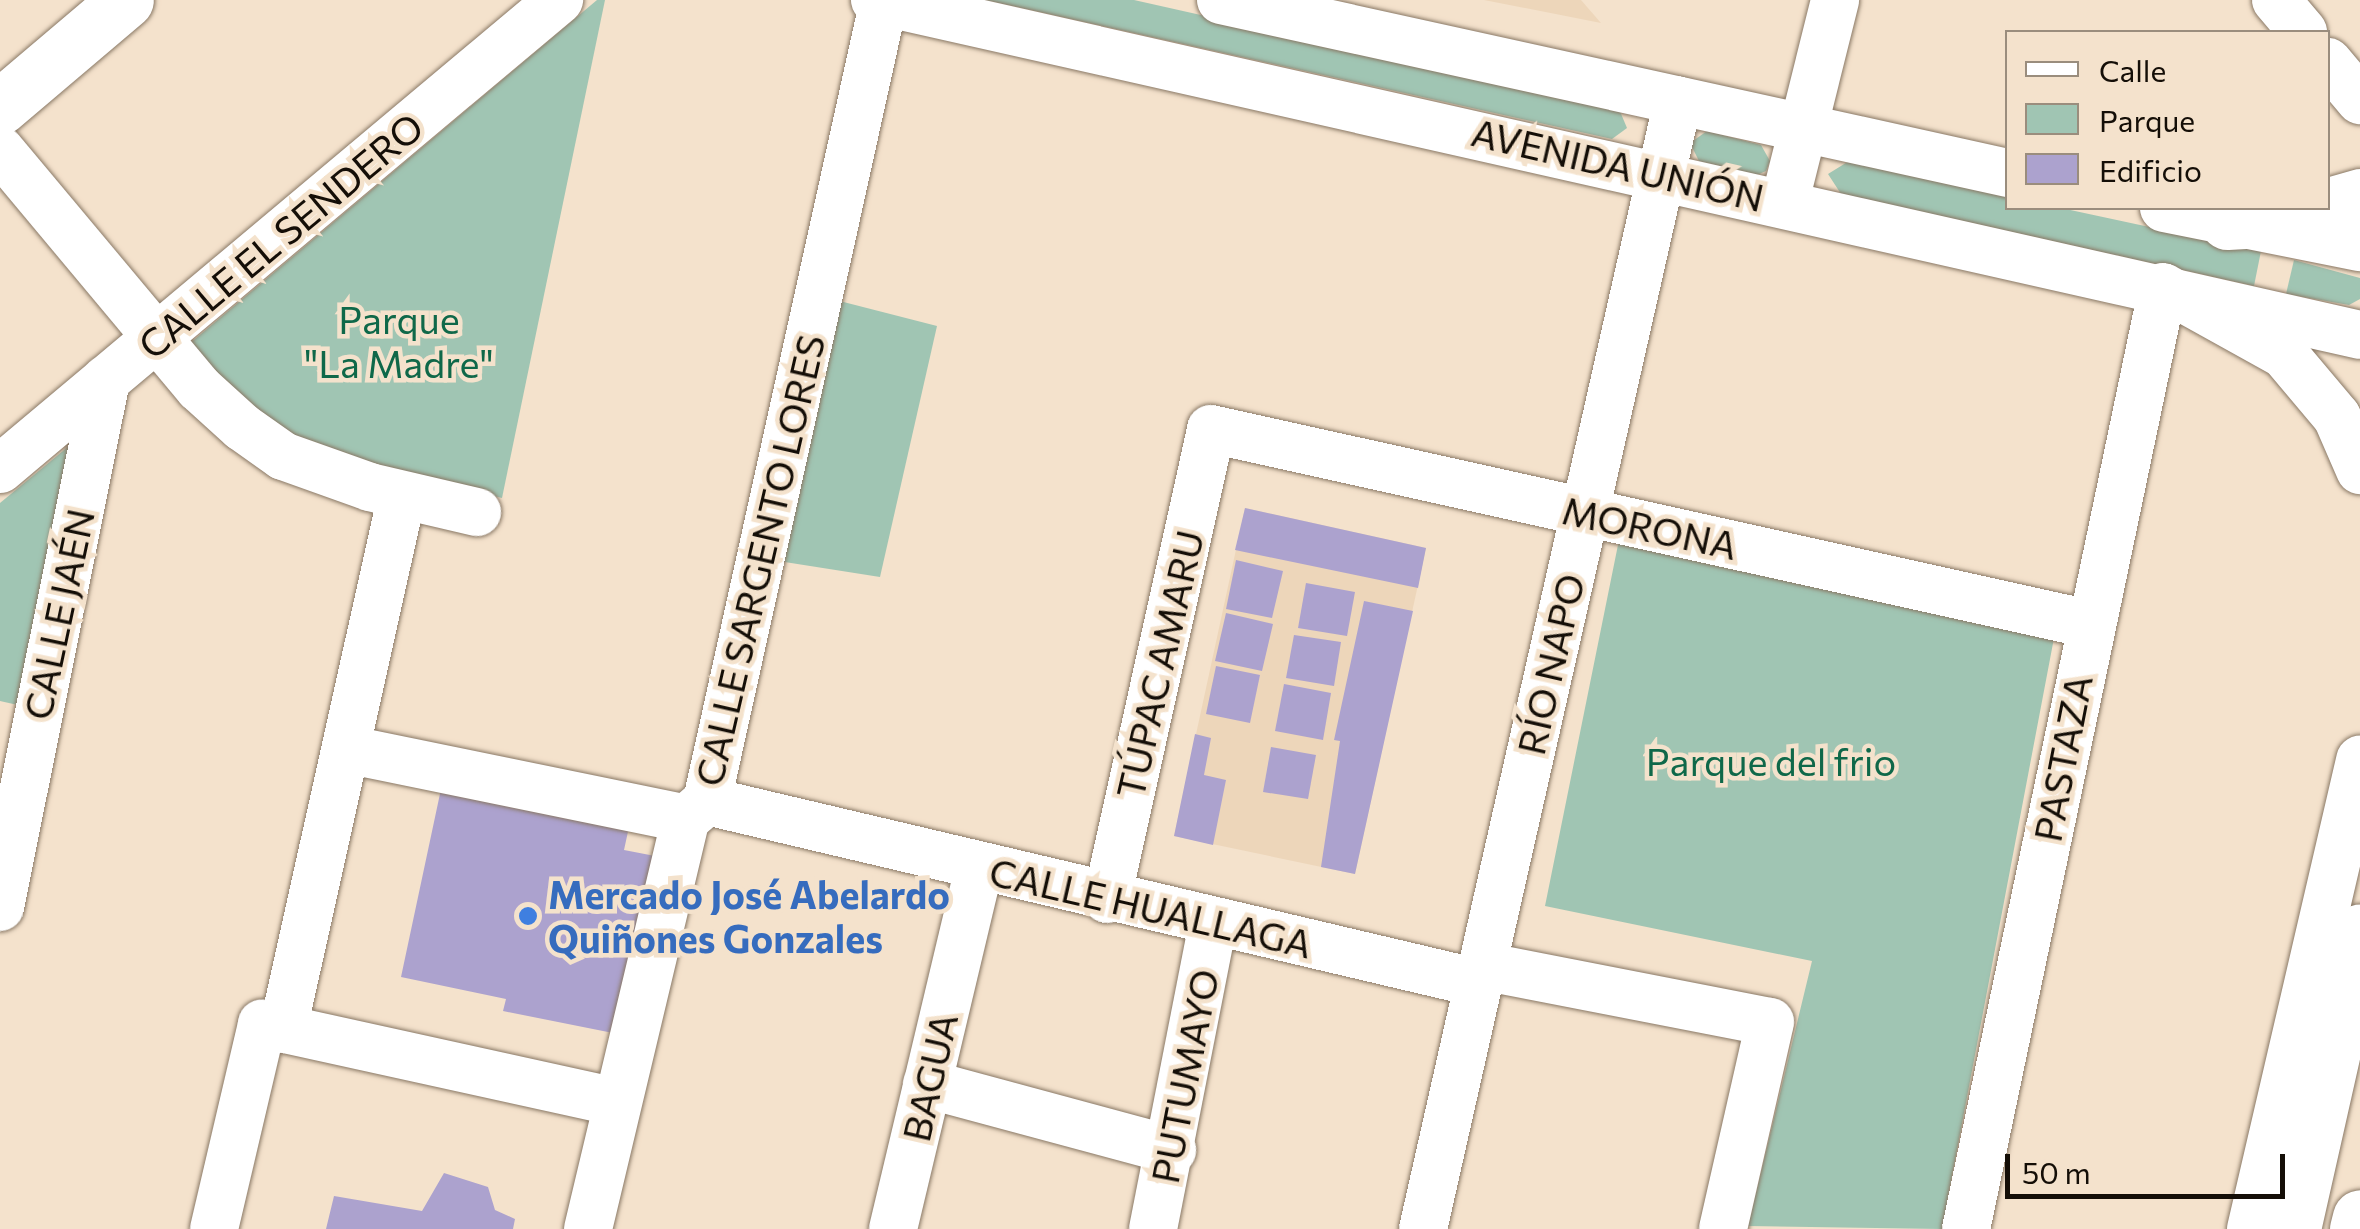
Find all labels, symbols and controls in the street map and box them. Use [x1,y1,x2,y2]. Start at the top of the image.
legend [2005,30,2330,210]
text: Calle [2099,51,2166,88]
text: Parque [2099,101,2195,138]
street label: CALLE EL SENDERO [129,103,431,367]
street label: AVENIDA UNIÓN [1467,108,1769,220]
text: Edificio [2099,151,2202,188]
park label: Parque "La Madre" [304,296,494,386]
street label: CALLE SARGENTO LORES [685,330,833,790]
street label: MORONA [1558,486,1742,568]
street label: CALLE JAÉN [13,505,103,723]
street label: TÚPAC AMARU [1106,526,1212,802]
street label: RÍO NAPO [1507,569,1593,759]
street label: PASTAZA [2024,671,2100,845]
park label: Parque del frio [1646,738,1896,784]
street label: CALLE HUALLAGA [985,848,1317,966]
place label: Mercado José Abelardo Quiñones Gonzales [548,871,950,961]
marker: Mercado José Abelardo Quiñones Gonzales [517,905,539,927]
street label: PUTUMAYO [1141,965,1227,1187]
street label: BAGUA [892,1008,966,1146]
scale bar [2010,1134,2290,1196]
text: 50 m [2022,1153,2091,1190]

